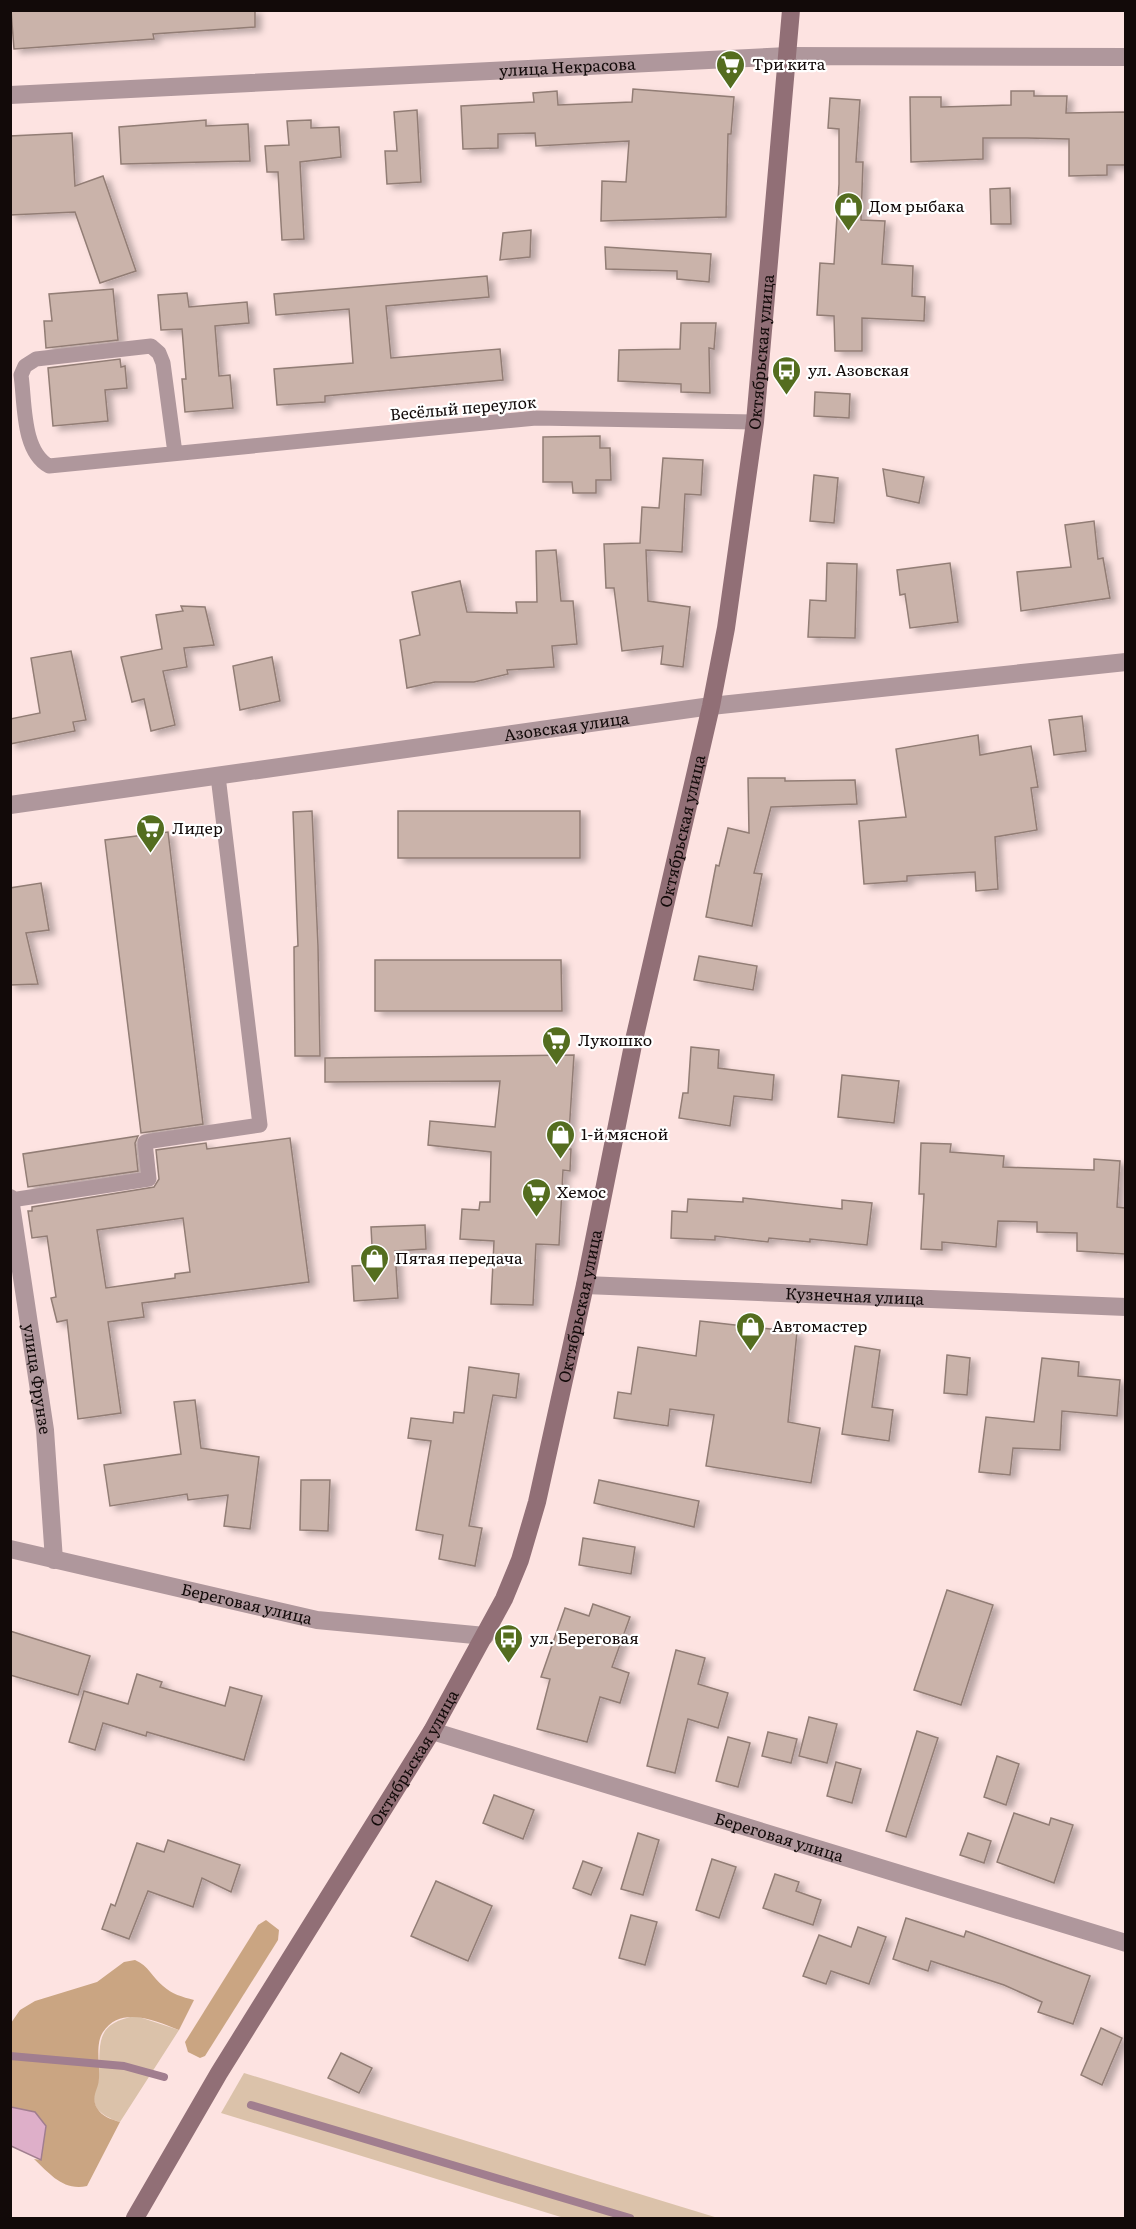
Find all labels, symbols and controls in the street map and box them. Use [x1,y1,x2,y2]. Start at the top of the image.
supermarket icon: Три кита [715,48,747,90]
street label: улица Некрасова [498,51,637,81]
place label: Три кита [752,51,826,75]
shop icon: Дом рыбака [832,190,864,232]
place label: Дом рыбака [869,193,965,217]
street label: Октябрьская улица [741,273,779,431]
bus stop icon: ул. Азовская [771,354,803,396]
place label: ул. Азовская [808,357,909,381]
street label: Весёлый переулок [389,389,538,425]
street label: Азовская улица [502,705,631,746]
street label: Октябрьская улица [652,752,711,910]
supermarket icon: Лидер [135,812,167,854]
place label: Лидер [172,815,223,839]
supermarket icon: Лукошко [541,1024,573,1066]
place label: Лукошко [578,1027,652,1051]
shop icon: 1-й мясной [544,1118,576,1160]
place label: 1-й мясной [581,1121,668,1145]
supermarket icon: Хемос [520,1176,552,1218]
place label: Хемос [557,1179,606,1203]
street label: Октябрьская улица [551,1227,607,1385]
shop icon: Пятая передача [358,1242,390,1284]
place label: Пятая передача [395,1245,523,1269]
street label: Кузнечная улица [785,1280,925,1310]
shop icon: Автомастер [735,1310,767,1352]
place label: Автомастер [772,1313,868,1337]
street label: улица Фрунзе [18,1322,58,1436]
street label: Береговая улица [179,1576,315,1630]
bus stop icon: ул. Береговая [493,1622,525,1664]
place label: ул. Береговая [530,1625,639,1649]
street label: Октябрьская улица [363,1684,464,1831]
street label: Береговая улица [712,1805,847,1867]

